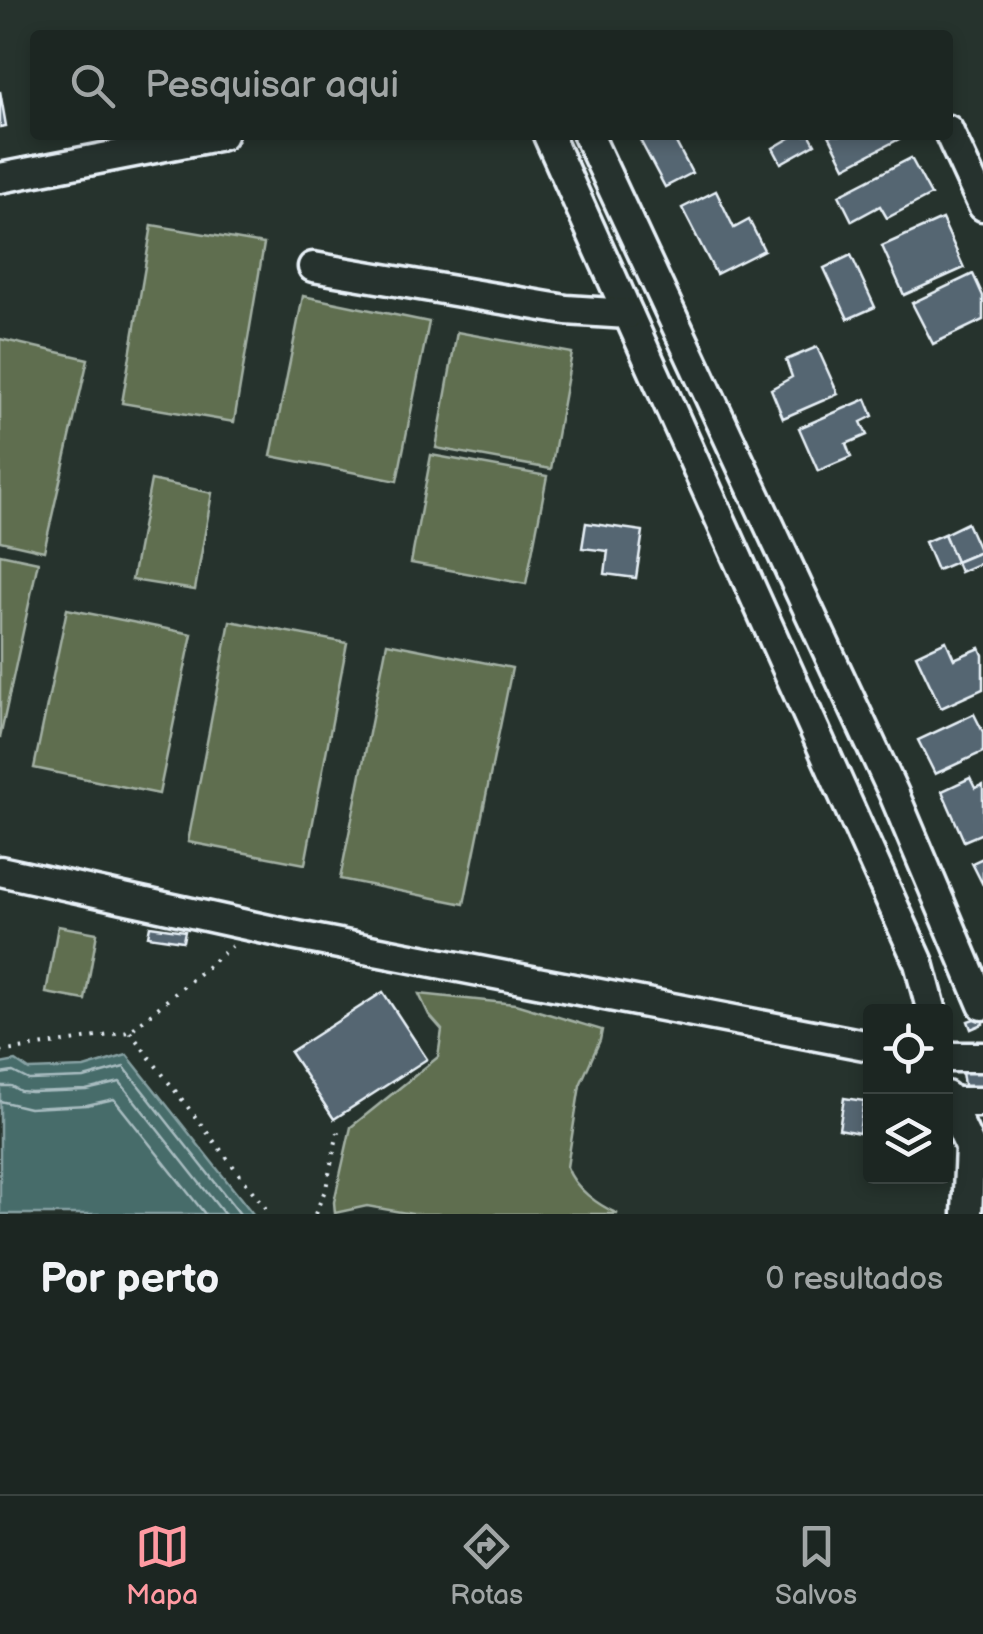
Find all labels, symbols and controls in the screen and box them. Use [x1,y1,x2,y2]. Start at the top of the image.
search box [30,30,953,140]
icon: search [65,58,120,113]
text: Pesquisar aqui [145,63,399,108]
map controls [863,1004,953,1184]
button: locate [863,1004,953,1094]
button: layers [863,1094,953,1184]
text: Por perto [40,1254,219,1305]
text: 0 resultados [766,1260,943,1299]
tab: Mapa [126,1519,198,1612]
tab: Rotas [450,1519,523,1612]
tab: Salvos [775,1519,857,1612]

